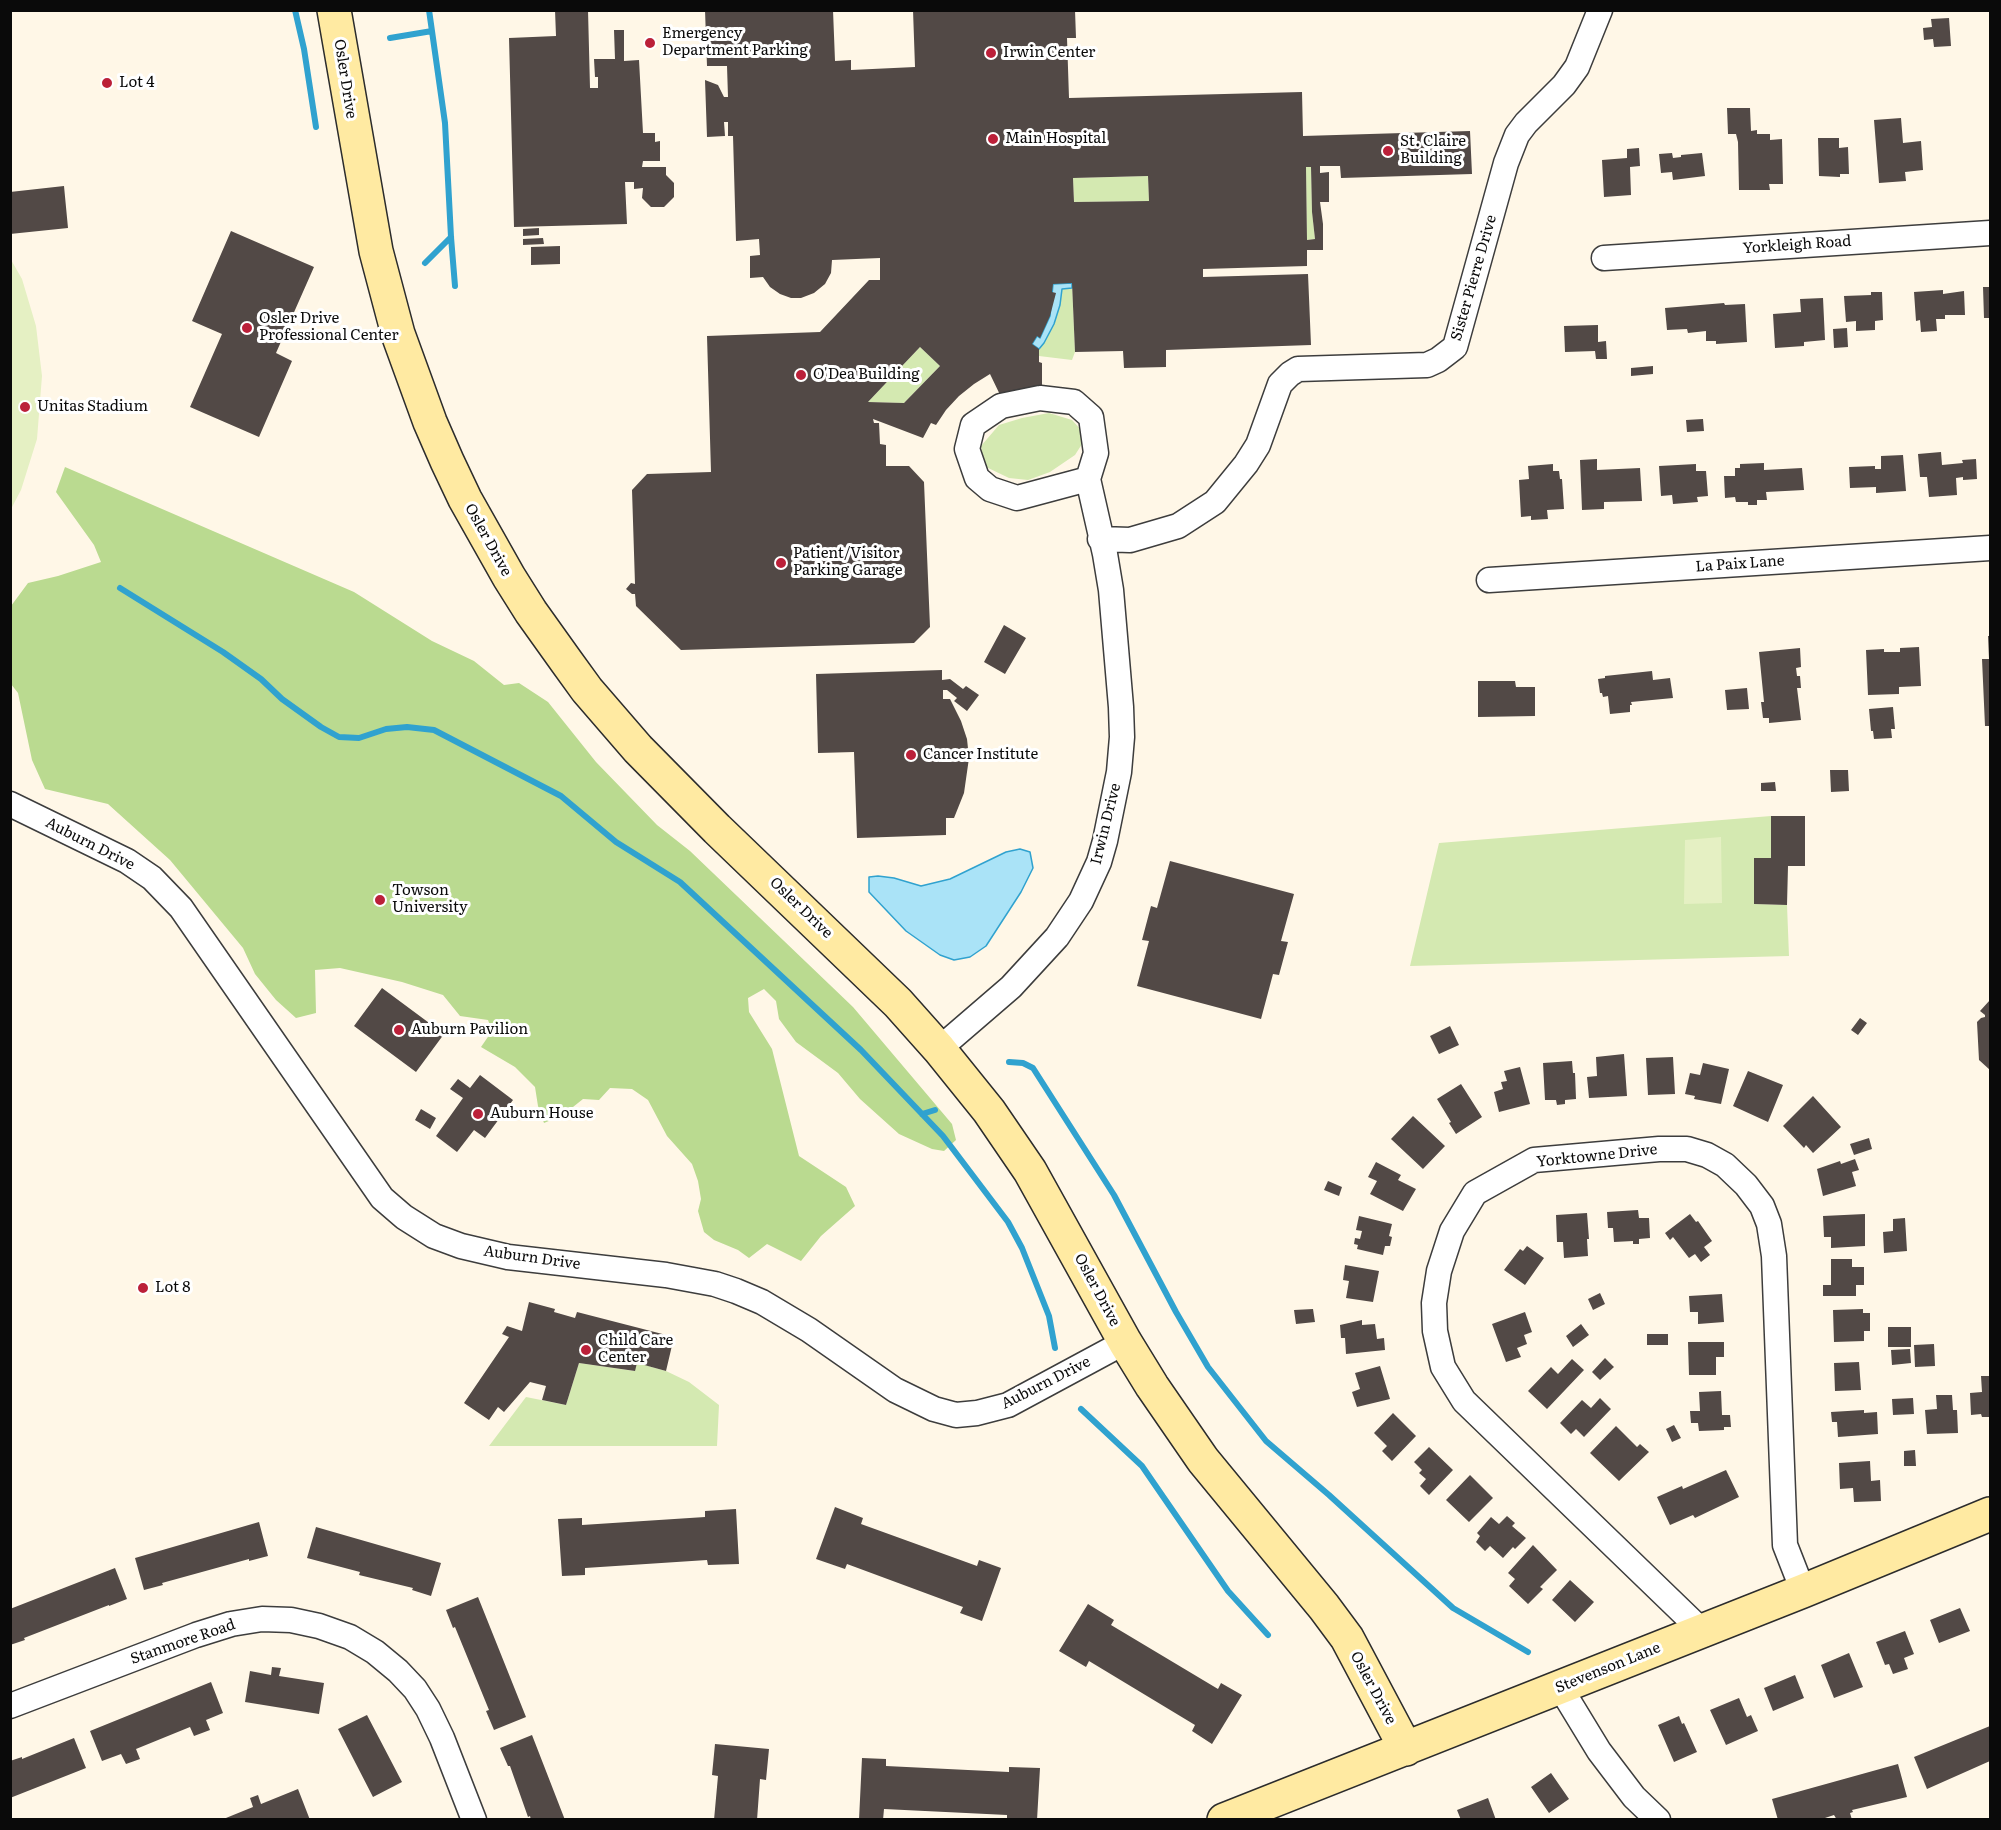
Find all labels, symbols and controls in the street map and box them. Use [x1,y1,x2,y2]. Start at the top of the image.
place label: Emergency Department Parking [662,25,808,60]
marker: Emergency Department Parking [643,36,657,50]
street label: Osler Drive [330,38,360,120]
place label: Irwin Center [1003,44,1095,62]
marker: Irwin Center [984,46,998,60]
place label: Lot 4 [119,74,154,92]
marker: Lot 4 [100,76,114,90]
place label: Main Hospital [1005,130,1106,148]
marker: Main Hospital [986,132,1000,146]
place label: St. Claire Building [1400,133,1466,168]
marker: St. Claire Building [1381,144,1395,158]
street label: Sister Pierre Drive [1447,213,1501,343]
street label: Yorkleigh Road [1742,232,1852,258]
place label: Osler Drive Professional Center [259,310,399,345]
marker: Osler Drive Professional Center [240,321,254,335]
place label: O'Dea Building [813,366,920,384]
marker: O'Dea Building [794,368,808,382]
place label: Unitas Stadium [37,398,148,416]
marker: Unitas Stadium [18,400,32,414]
street label: Osler Drive [461,501,515,579]
place label: Patient/Visitor Parking Garage [793,545,902,580]
street label: La Paix Lane [1695,552,1785,576]
marker: Patient/Visitor Parking Garage [774,556,788,570]
place label: Cancer Institute [923,746,1038,764]
marker: Cancer Institute [904,748,918,762]
street label: Irwin Drive [1087,781,1125,867]
street label: Auburn Drive [42,814,138,874]
street label: Osler Drive [766,874,836,942]
place label: Towson University [392,882,468,917]
marker: Towson University [373,893,387,907]
place label: Auburn Pavilion [411,1021,528,1039]
marker: Auburn Pavilion [392,1023,406,1037]
place label: Auburn House [490,1105,593,1123]
marker: Auburn House [471,1107,485,1121]
street label: Yorktowne Drive [1536,1141,1658,1171]
street label: Auburn Drive [482,1242,582,1274]
street label: Osler Drive [1070,1250,1124,1330]
place label: Lot 8 [155,1279,190,1297]
marker: Lot 8 [136,1281,150,1295]
place label: Child Care Center [598,1332,673,1367]
marker: Child Care Center [579,1343,593,1357]
street label: Auburn Drive [998,1353,1094,1413]
street label: Stanmore Road [128,1616,238,1668]
street label: Stevenson Lane [1553,1639,1663,1697]
street label: Osler Drive [1346,1648,1400,1728]

